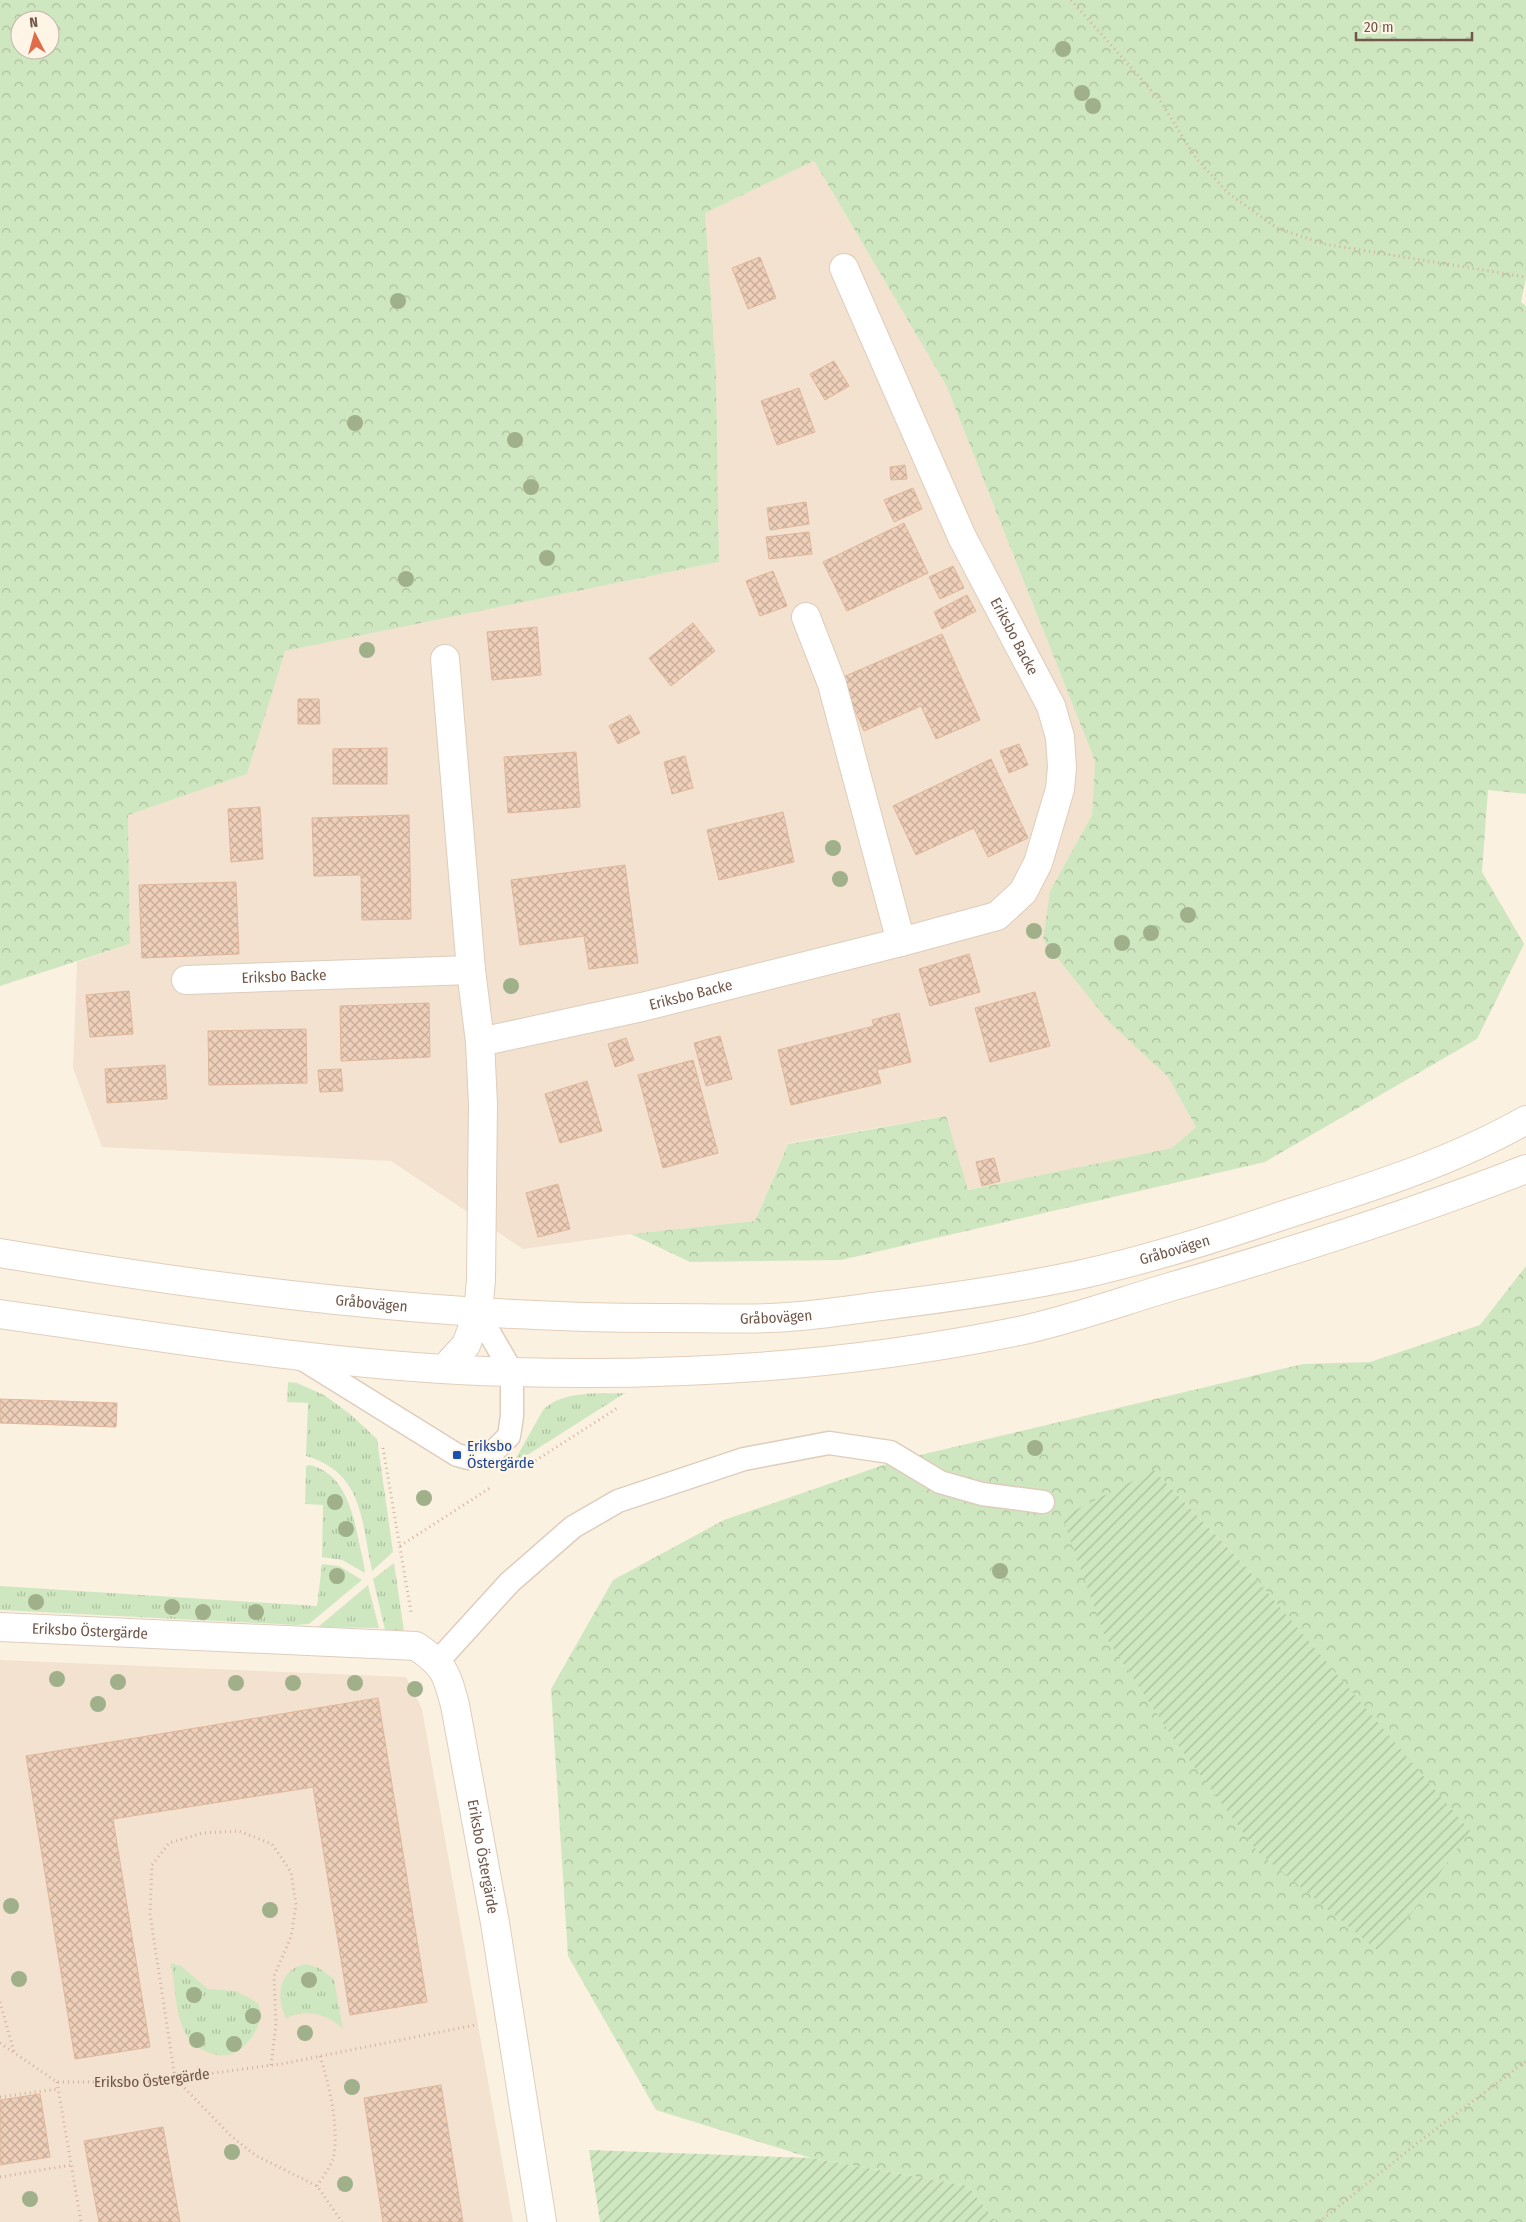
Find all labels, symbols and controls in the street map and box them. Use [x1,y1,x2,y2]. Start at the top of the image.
north arrow [10,10,60,60]
scale bar [1356,10,1472,42]
text: N [29,14,39,31]
text: 20 m [1364,18,1394,36]
street label: Eriksbo Backe [987,595,1042,678]
street label: Eriksbo Backe [241,966,327,987]
street label: Eriksbo Backe [647,976,734,1014]
street label: Gråbovägen [1137,1231,1212,1269]
street label: Gråbovägen [335,1291,408,1316]
street label: Gråbovägen [740,1306,813,1328]
place label: Eriksbo Östergärde [467,1437,534,1472]
marker: Eriksbo Östergärde [451,1449,463,1461]
street label: Eriksbo Östergärde [32,1619,148,1643]
street label: Eriksbo Östergärde [464,1798,502,1915]
street label: Eriksbo Östergärde [94,2065,211,2091]

